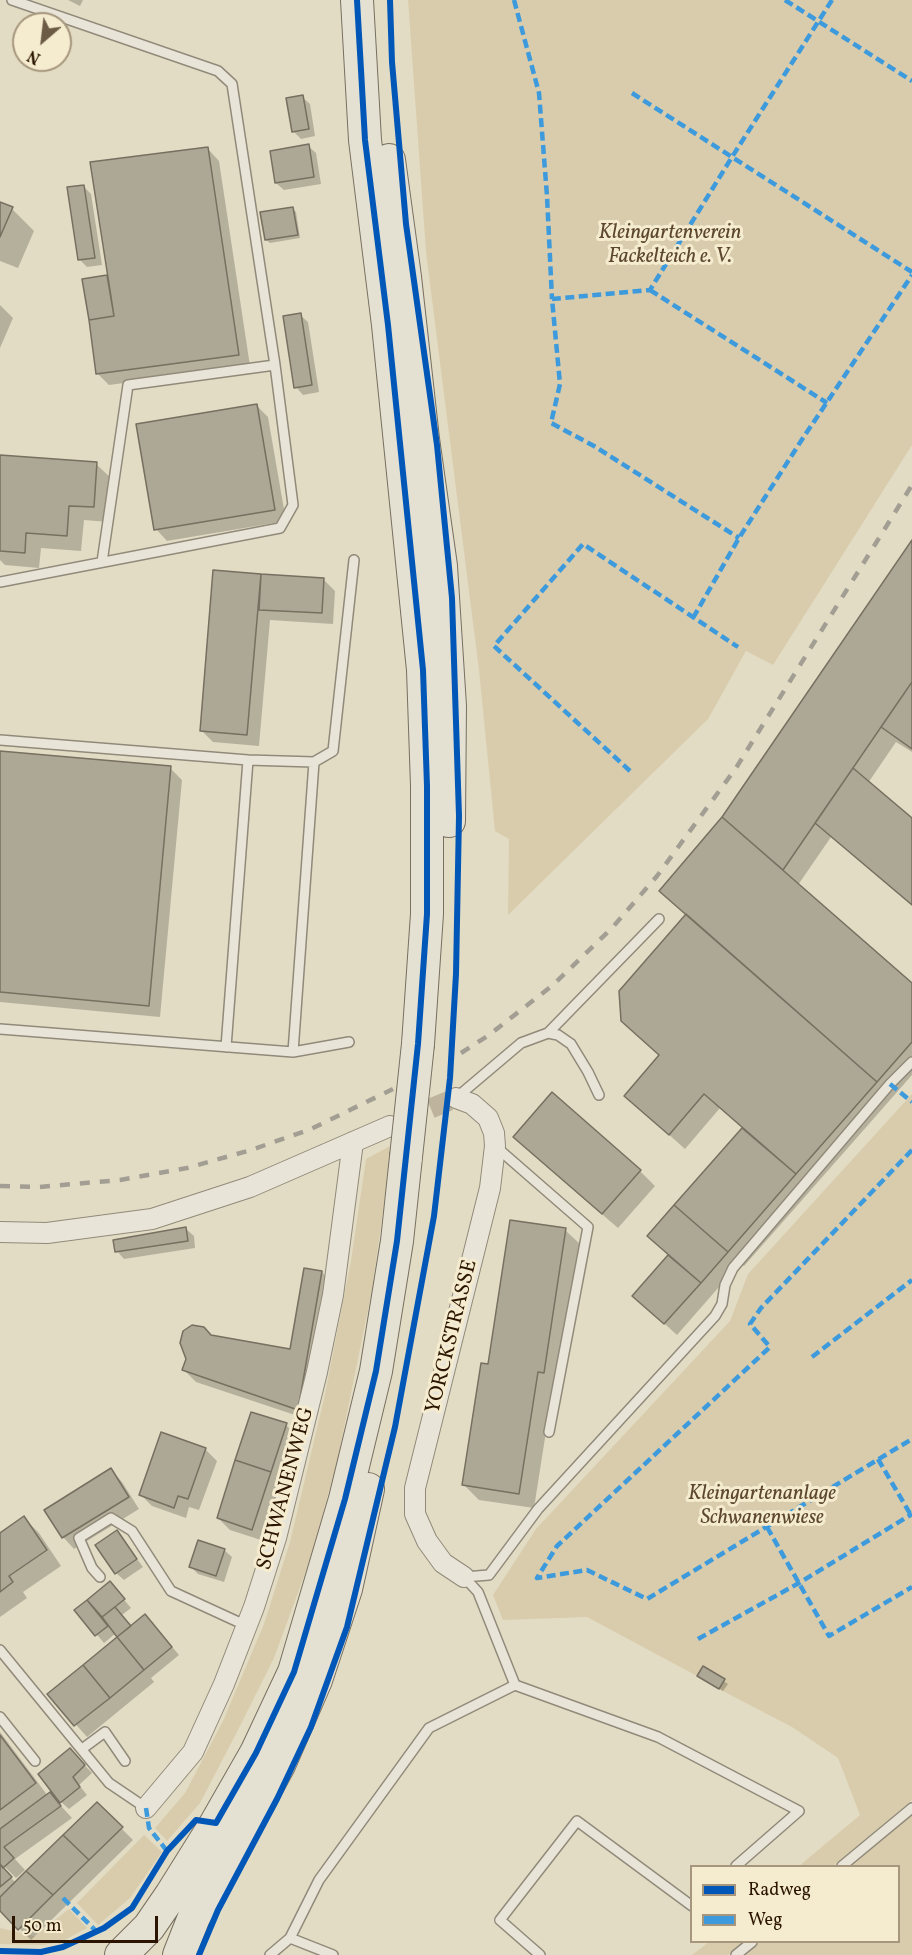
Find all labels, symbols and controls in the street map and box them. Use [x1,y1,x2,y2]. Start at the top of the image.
north arrow [12,12,72,72]
text: N [24,44,45,69]
park label: Kleingartenverein Fackelteich e. V. [599,221,741,271]
street label: YORCKSTRASSE [422,1258,484,1416]
street label: SCHWANENWEG [253,1405,321,1573]
park label: Kleingartenanlage Schwanenwiese [688,1482,836,1532]
legend [690,1865,900,1943]
text: Radweg [748,1878,811,1903]
scale bar [15,1904,160,1942]
text: Weg [748,1908,782,1933]
text: 50 m [23,1914,62,1939]

